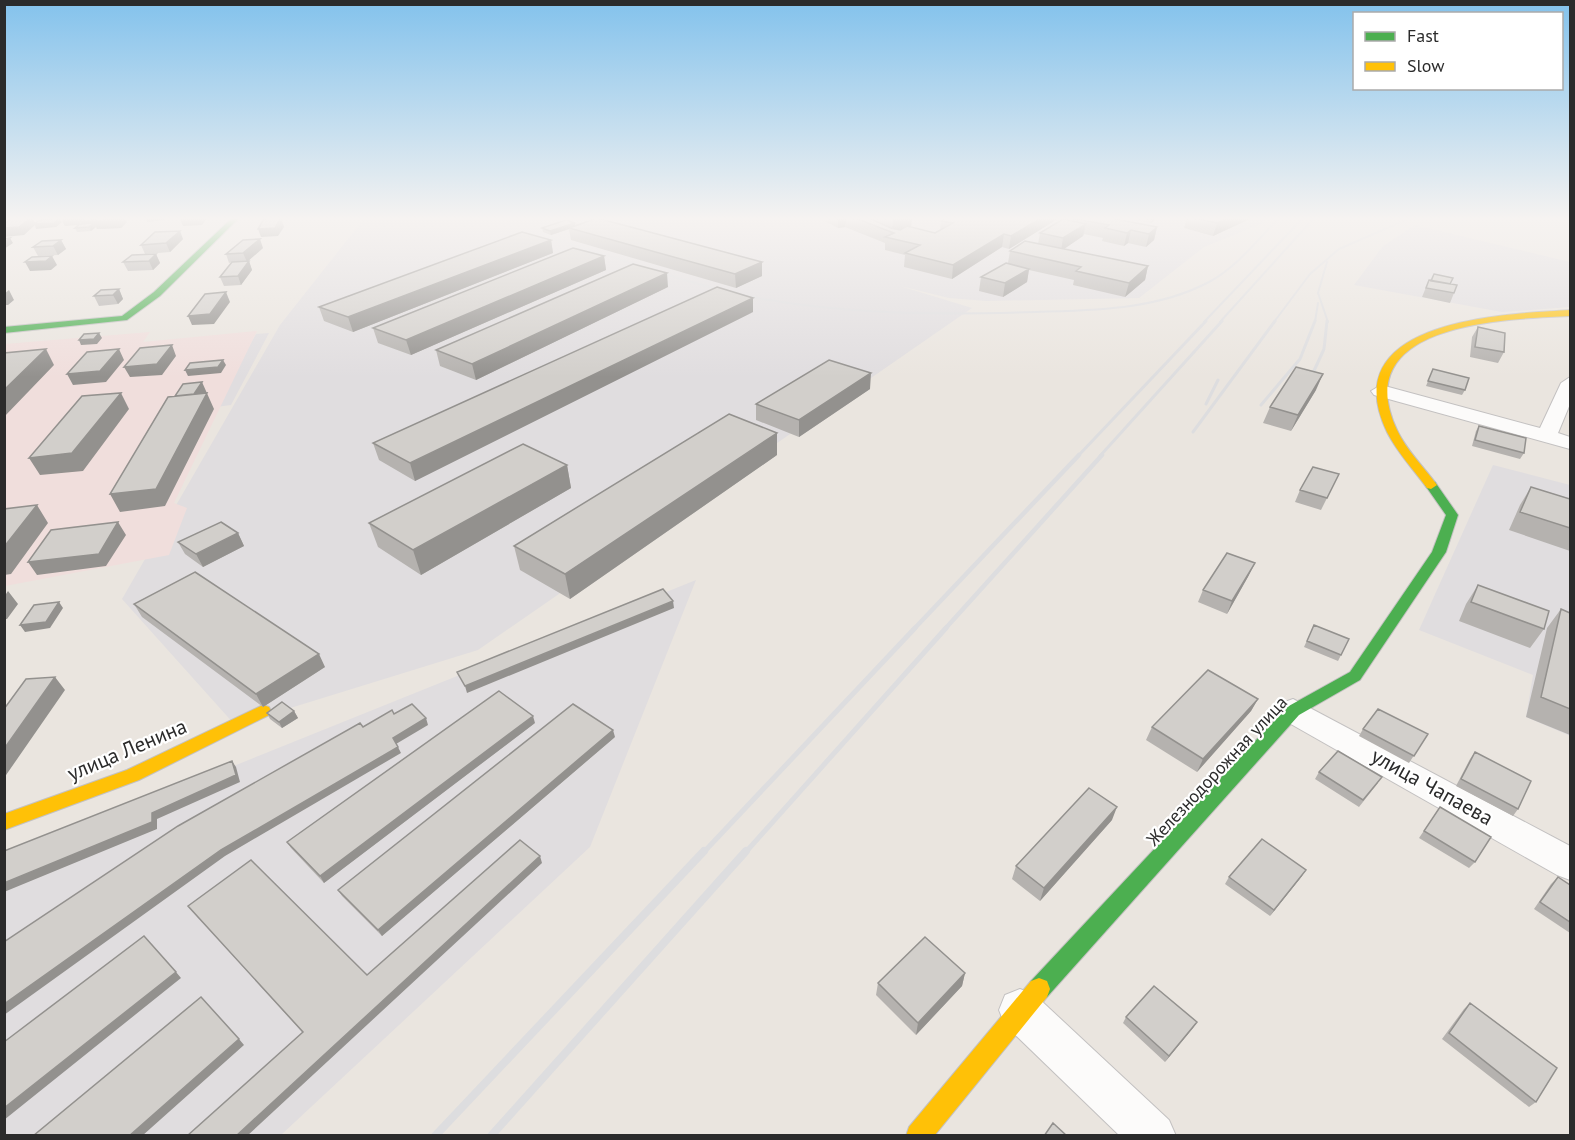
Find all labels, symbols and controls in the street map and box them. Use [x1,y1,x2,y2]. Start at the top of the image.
legend [1353,12,1563,90]
text: Fast [1407,24,1439,47]
text: Slow [1407,54,1445,77]
street label: Железнодорожная улица [1141,691,1292,851]
street label: улица Ленина [63,712,191,787]
street label: улица Чапаева [1366,742,1498,831]

